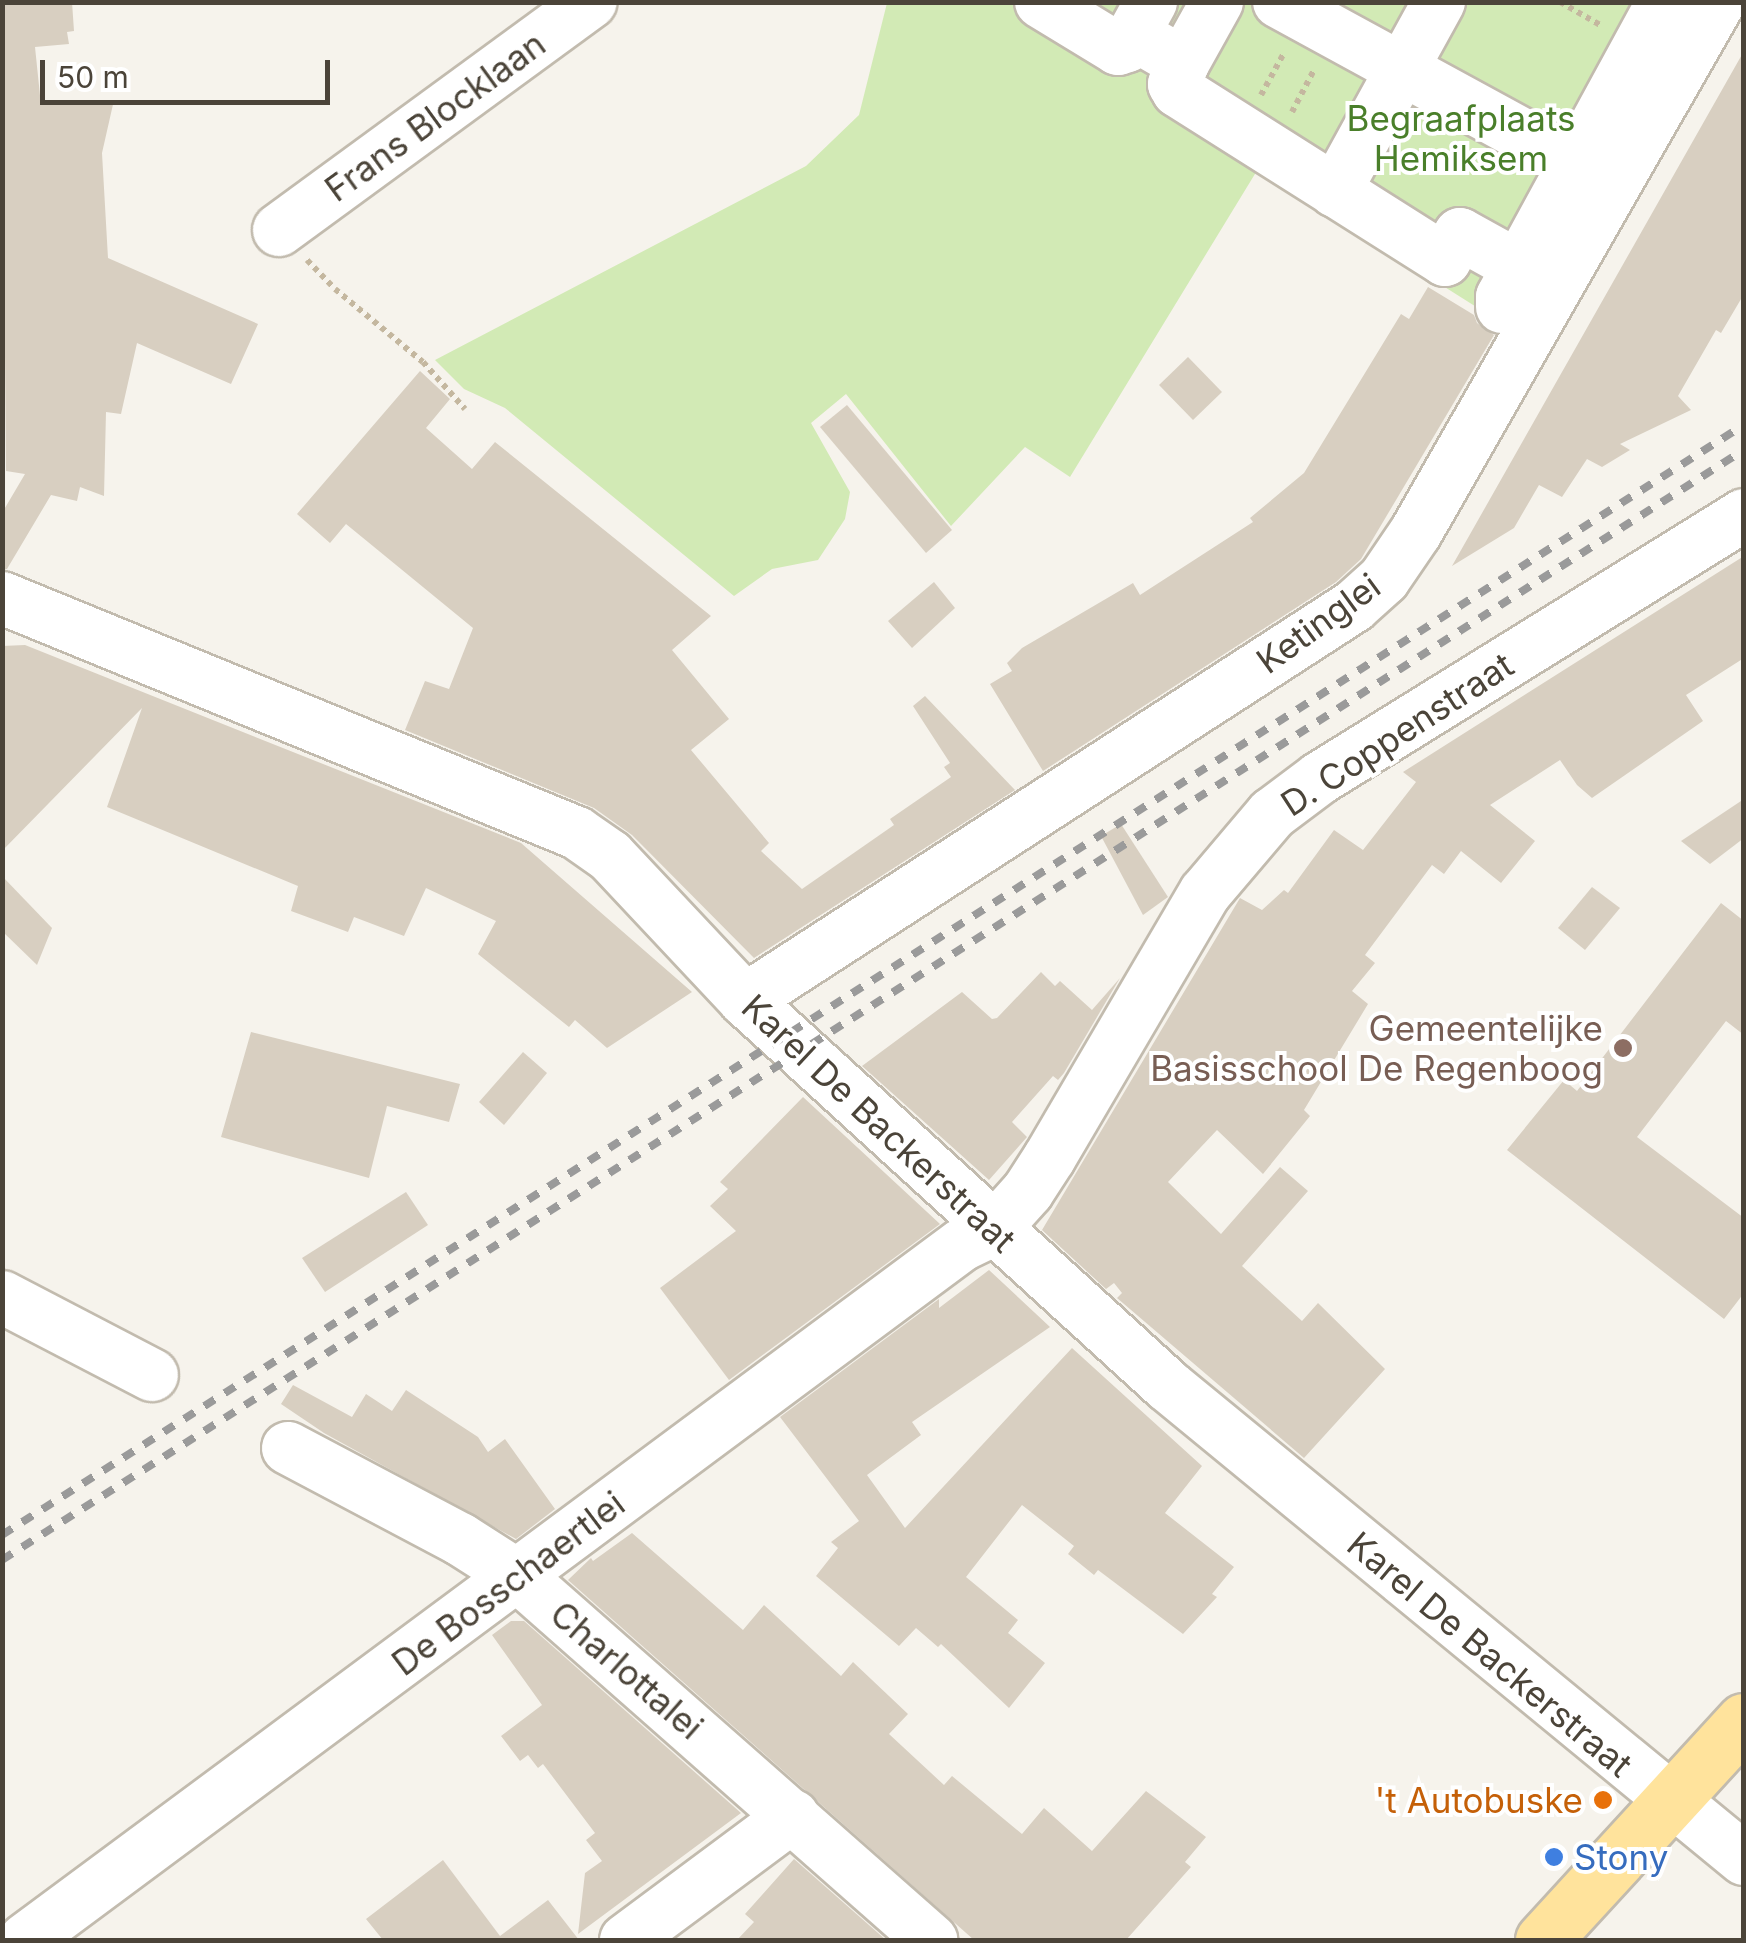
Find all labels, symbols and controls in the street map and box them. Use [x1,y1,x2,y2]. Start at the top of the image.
street label: Frans Blocklaan [317,22,553,210]
scale bar [45,40,335,102]
text: 50 m [57,59,129,95]
park label: Begraafplaats Hemiksem [1346,97,1576,179]
street label: Ketinglei [1248,564,1388,682]
street label: D. Coppenstraat [1273,643,1521,825]
street label: Karel De Backerstraat [734,985,1024,1261]
place label: Gemeentelijke Basisschool De Regenboog [1150,1007,1603,1089]
marker: Gemeentelijke Basisschool De Regenboog [1612,1037,1634,1059]
street label: De Bosschaertlei [384,1482,632,1684]
street label: Karel De Backerstraat [1339,1523,1641,1785]
street label: Charlottalei [542,1592,712,1748]
place label: 't Autobuske [1375,1779,1583,1821]
marker: 't Autobuske [1592,1789,1614,1811]
place label: Stony [1574,1836,1668,1878]
marker: Stony [1543,1846,1565,1868]

